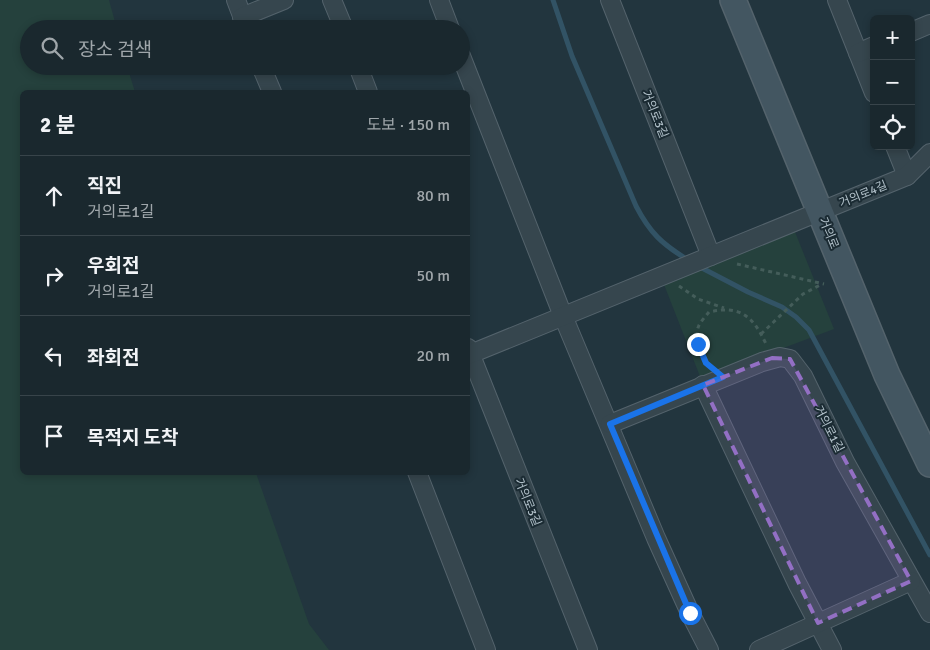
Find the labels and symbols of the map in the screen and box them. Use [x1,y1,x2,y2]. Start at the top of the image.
street label: 거의로3길 [638,88,671,140]
street label: 거의로4길 [837,178,889,211]
street label: 거의로 [815,215,842,251]
route end [687,333,710,356]
street label: 거의로1길 [810,403,847,455]
street label: 거의로3길 [511,476,544,528]
route start [679,602,702,625]

